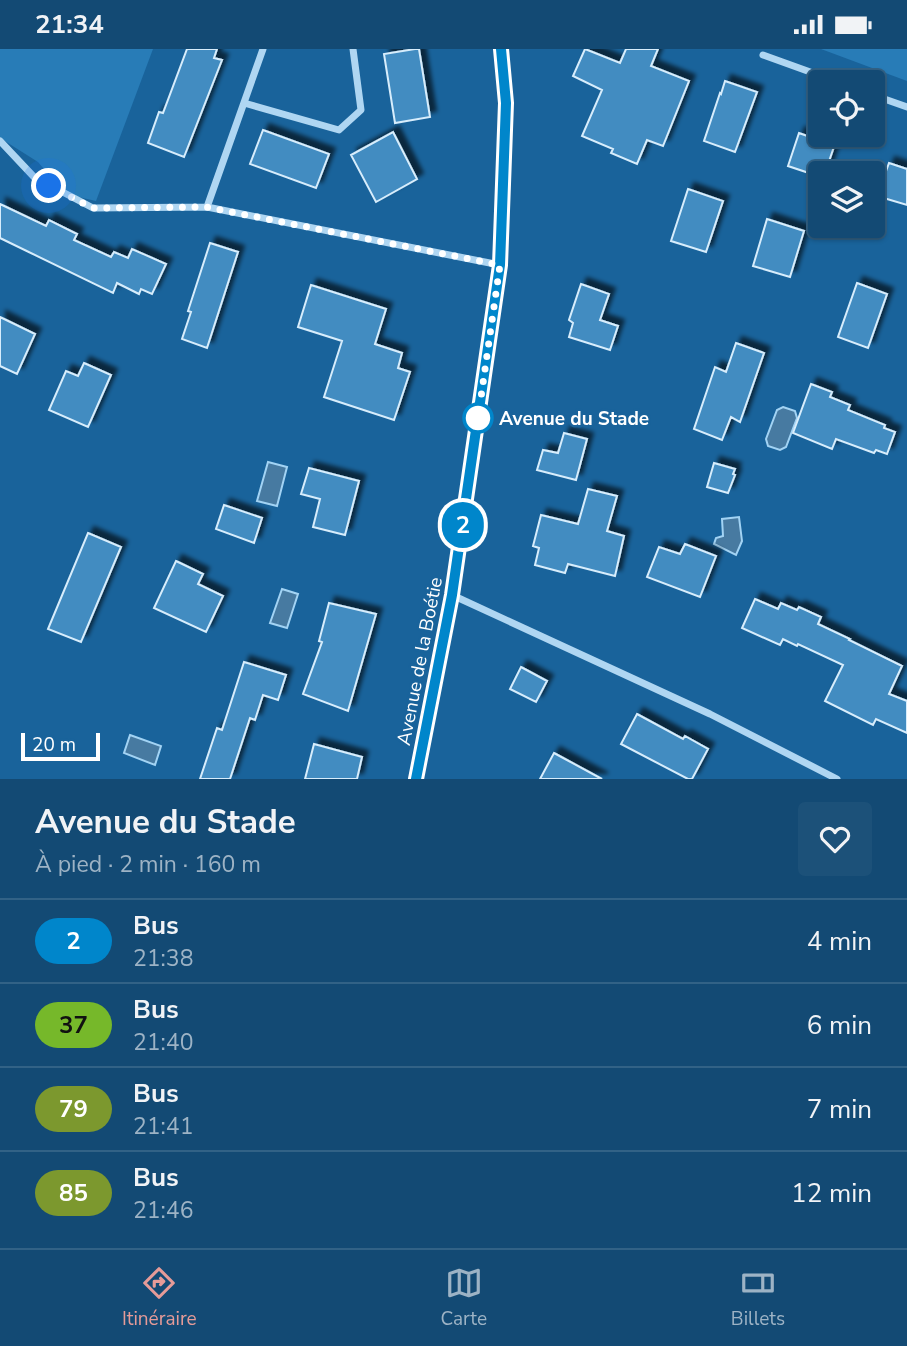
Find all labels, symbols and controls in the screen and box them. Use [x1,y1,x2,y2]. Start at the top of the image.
text: 21:34 [35,7,104,42]
map controls [808,70,885,238]
button: locate [808,70,885,147]
button: layers [808,161,885,238]
your location [31,168,66,203]
marker: Avenue du Stade [463,403,493,433]
place label: Avenue du Stade [499,406,649,432]
line badge: 2 [440,502,486,548]
text: 2 [456,509,470,541]
street label: Avenue de la Boétie [391,575,449,748]
scale bar [21,730,100,762]
text: 20 m [32,732,76,758]
text: Avenue du Stade [35,800,296,845]
button: heart [798,802,872,876]
text: À pied · 2 min · 160 m [35,849,261,880]
text: Bus [133,908,179,943]
text: 4 min [807,924,872,959]
text: 2 [66,925,81,957]
text: 21:38 [133,943,193,974]
text: Bus [133,992,179,1027]
text: 6 min [807,1008,872,1043]
text: 37 [59,1009,88,1041]
text: 21:40 [133,1027,193,1058]
text: Bus [133,1076,179,1111]
text: 7 min [807,1092,872,1127]
text: 79 [59,1093,88,1125]
text: 21:41 [133,1111,193,1142]
text: Bus [133,1160,179,1195]
text: 12 min [791,1176,872,1211]
text: 85 [59,1177,88,1209]
text: 21:46 [133,1195,193,1226]
tab: Itinéraire [122,1264,197,1332]
tab: Carte [440,1264,487,1332]
tab: Billets [731,1264,785,1332]

